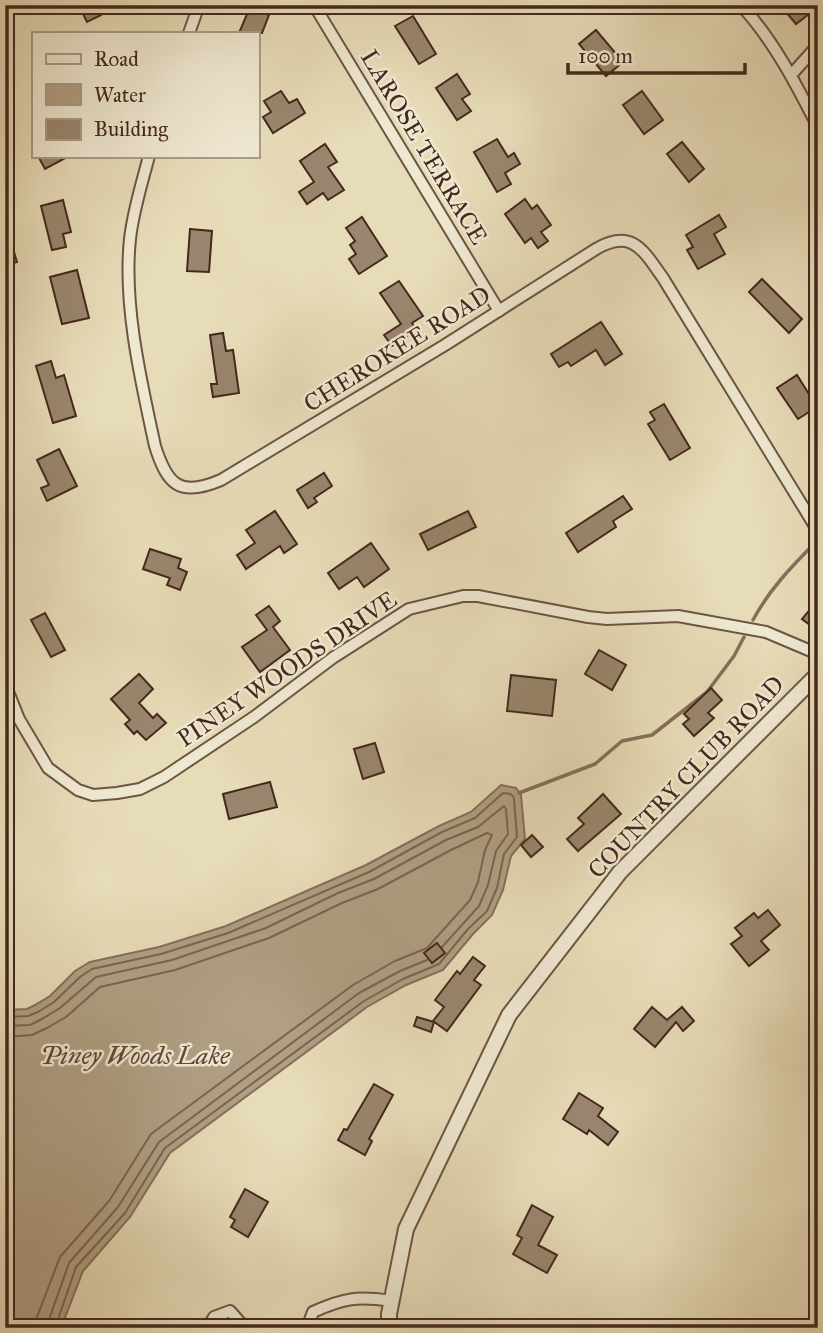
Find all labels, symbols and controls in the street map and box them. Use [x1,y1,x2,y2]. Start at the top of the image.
legend [32,32,259,158]
scale bar [568,32,744,76]
text: 100 m [578,43,633,69]
street label: LAROSE TERRACE [354,44,494,250]
text: Road [94,46,139,72]
text: Water [94,82,146,108]
text: Building [94,116,168,142]
street label: CHEROKEE ROAD [298,279,496,419]
street label: PINEY WOODS DRIVE [172,584,402,754]
street label: COUNTRY CLUB ROAD [581,669,791,885]
water label: Piney Woods Lake [40,1039,231,1071]

